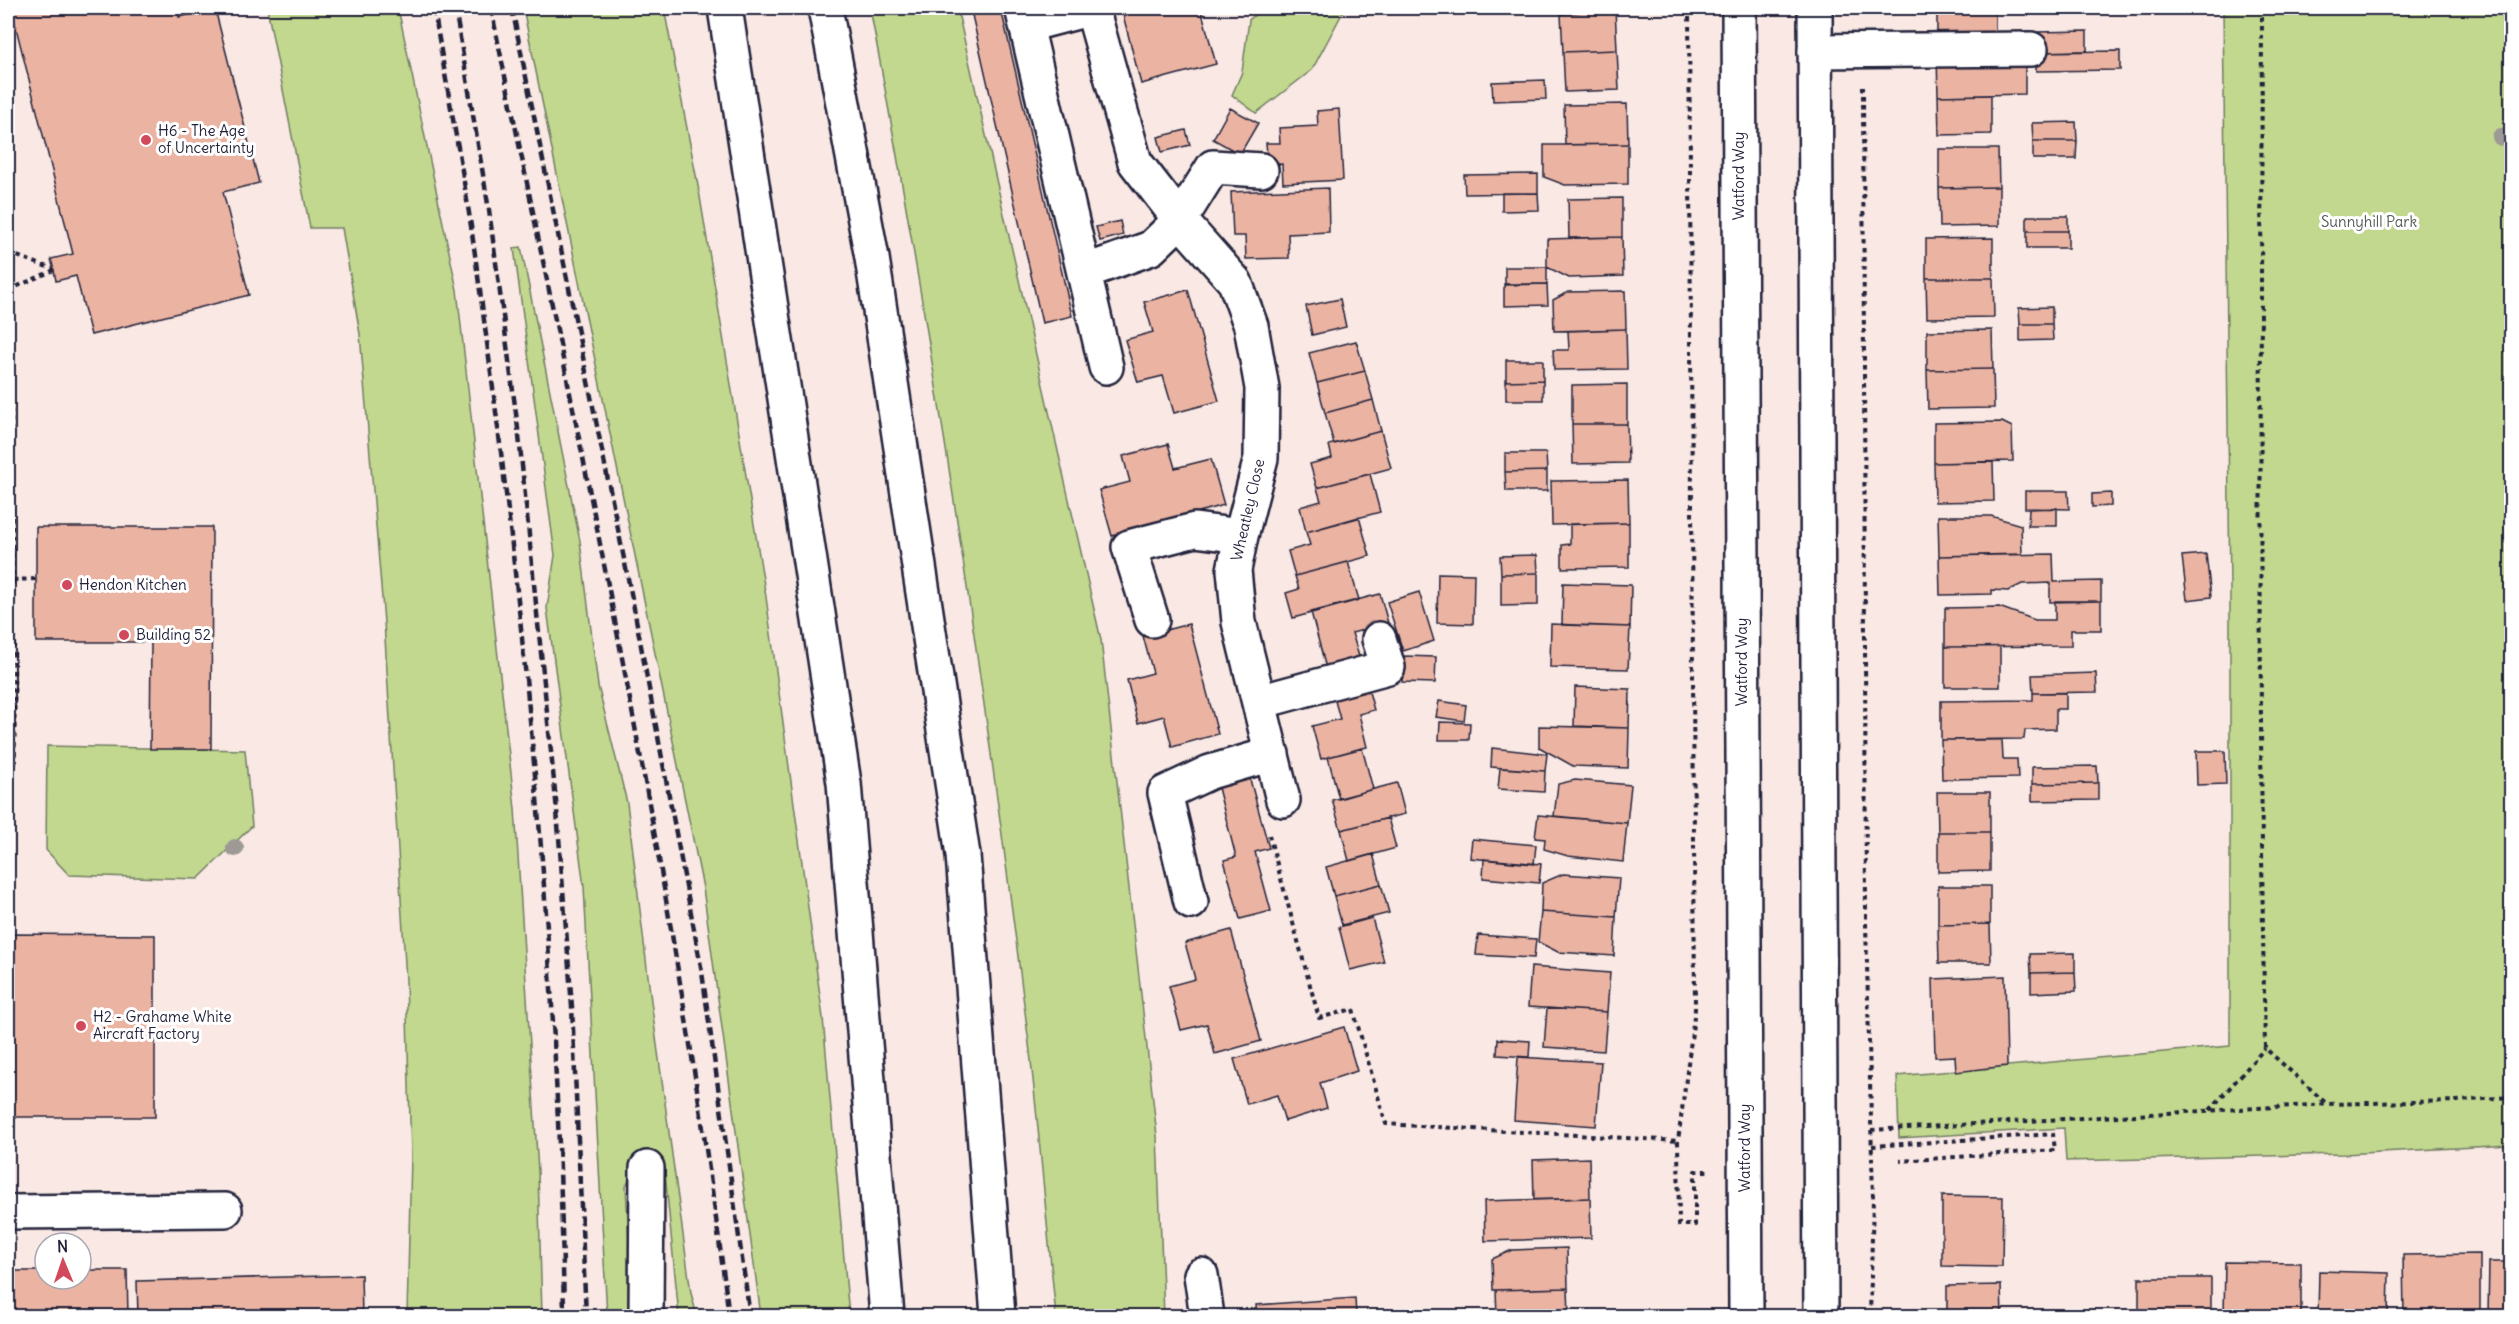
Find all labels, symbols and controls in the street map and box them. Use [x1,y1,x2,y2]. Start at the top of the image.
place label: H6 - The Age of Uncertainty [158,121,254,157]
street label: Watford Way [1729,132,1748,220]
marker: H6 - The Age of Uncertainty [139,133,153,147]
park label: Sunnyhill Park [2321,212,2417,231]
street label: Wheatley Close [1227,457,1268,563]
place label: Hendon Kitchen [79,575,187,594]
marker: Hendon Kitchen [60,578,74,592]
street label: Watford Way [1732,618,1751,706]
place label: Building 52 [136,625,211,644]
marker: Building 52 [117,628,131,642]
place label: H2 - Grahame White Aircraft Factory [93,1007,232,1043]
marker: H2 - Grahame White Aircraft Factory [74,1019,88,1033]
street label: Watford Way [1735,1104,1754,1192]
north arrow [33,1231,93,1291]
text: N [57,1236,68,1256]

